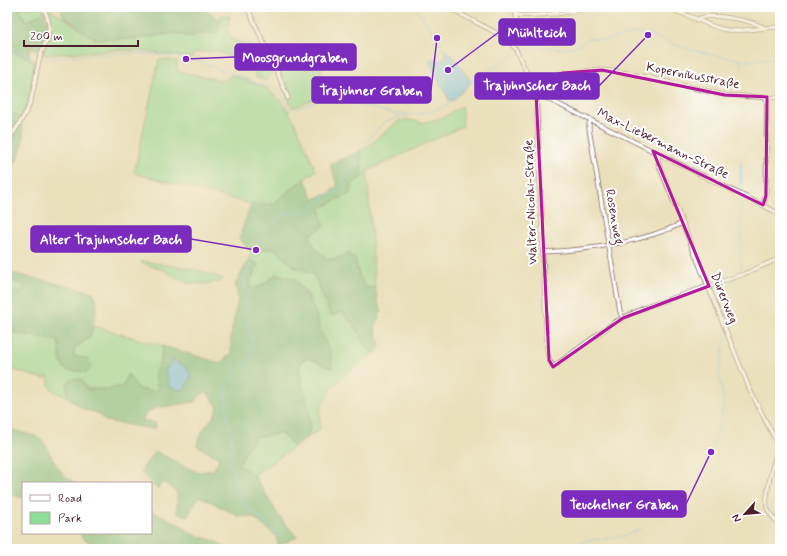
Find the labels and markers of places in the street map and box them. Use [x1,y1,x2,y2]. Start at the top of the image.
callout: Mühlteich [499,19,575,45]
callout: Moosgrundgraben [235,44,356,70]
callout: Trajuhnscher Bach [475,73,599,99]
callout: Trajuhner Graben [312,77,431,103]
callout: Alter Trajuhnscher Bach [31,226,191,252]
callout: Teuchelner Graben [562,491,686,517]

